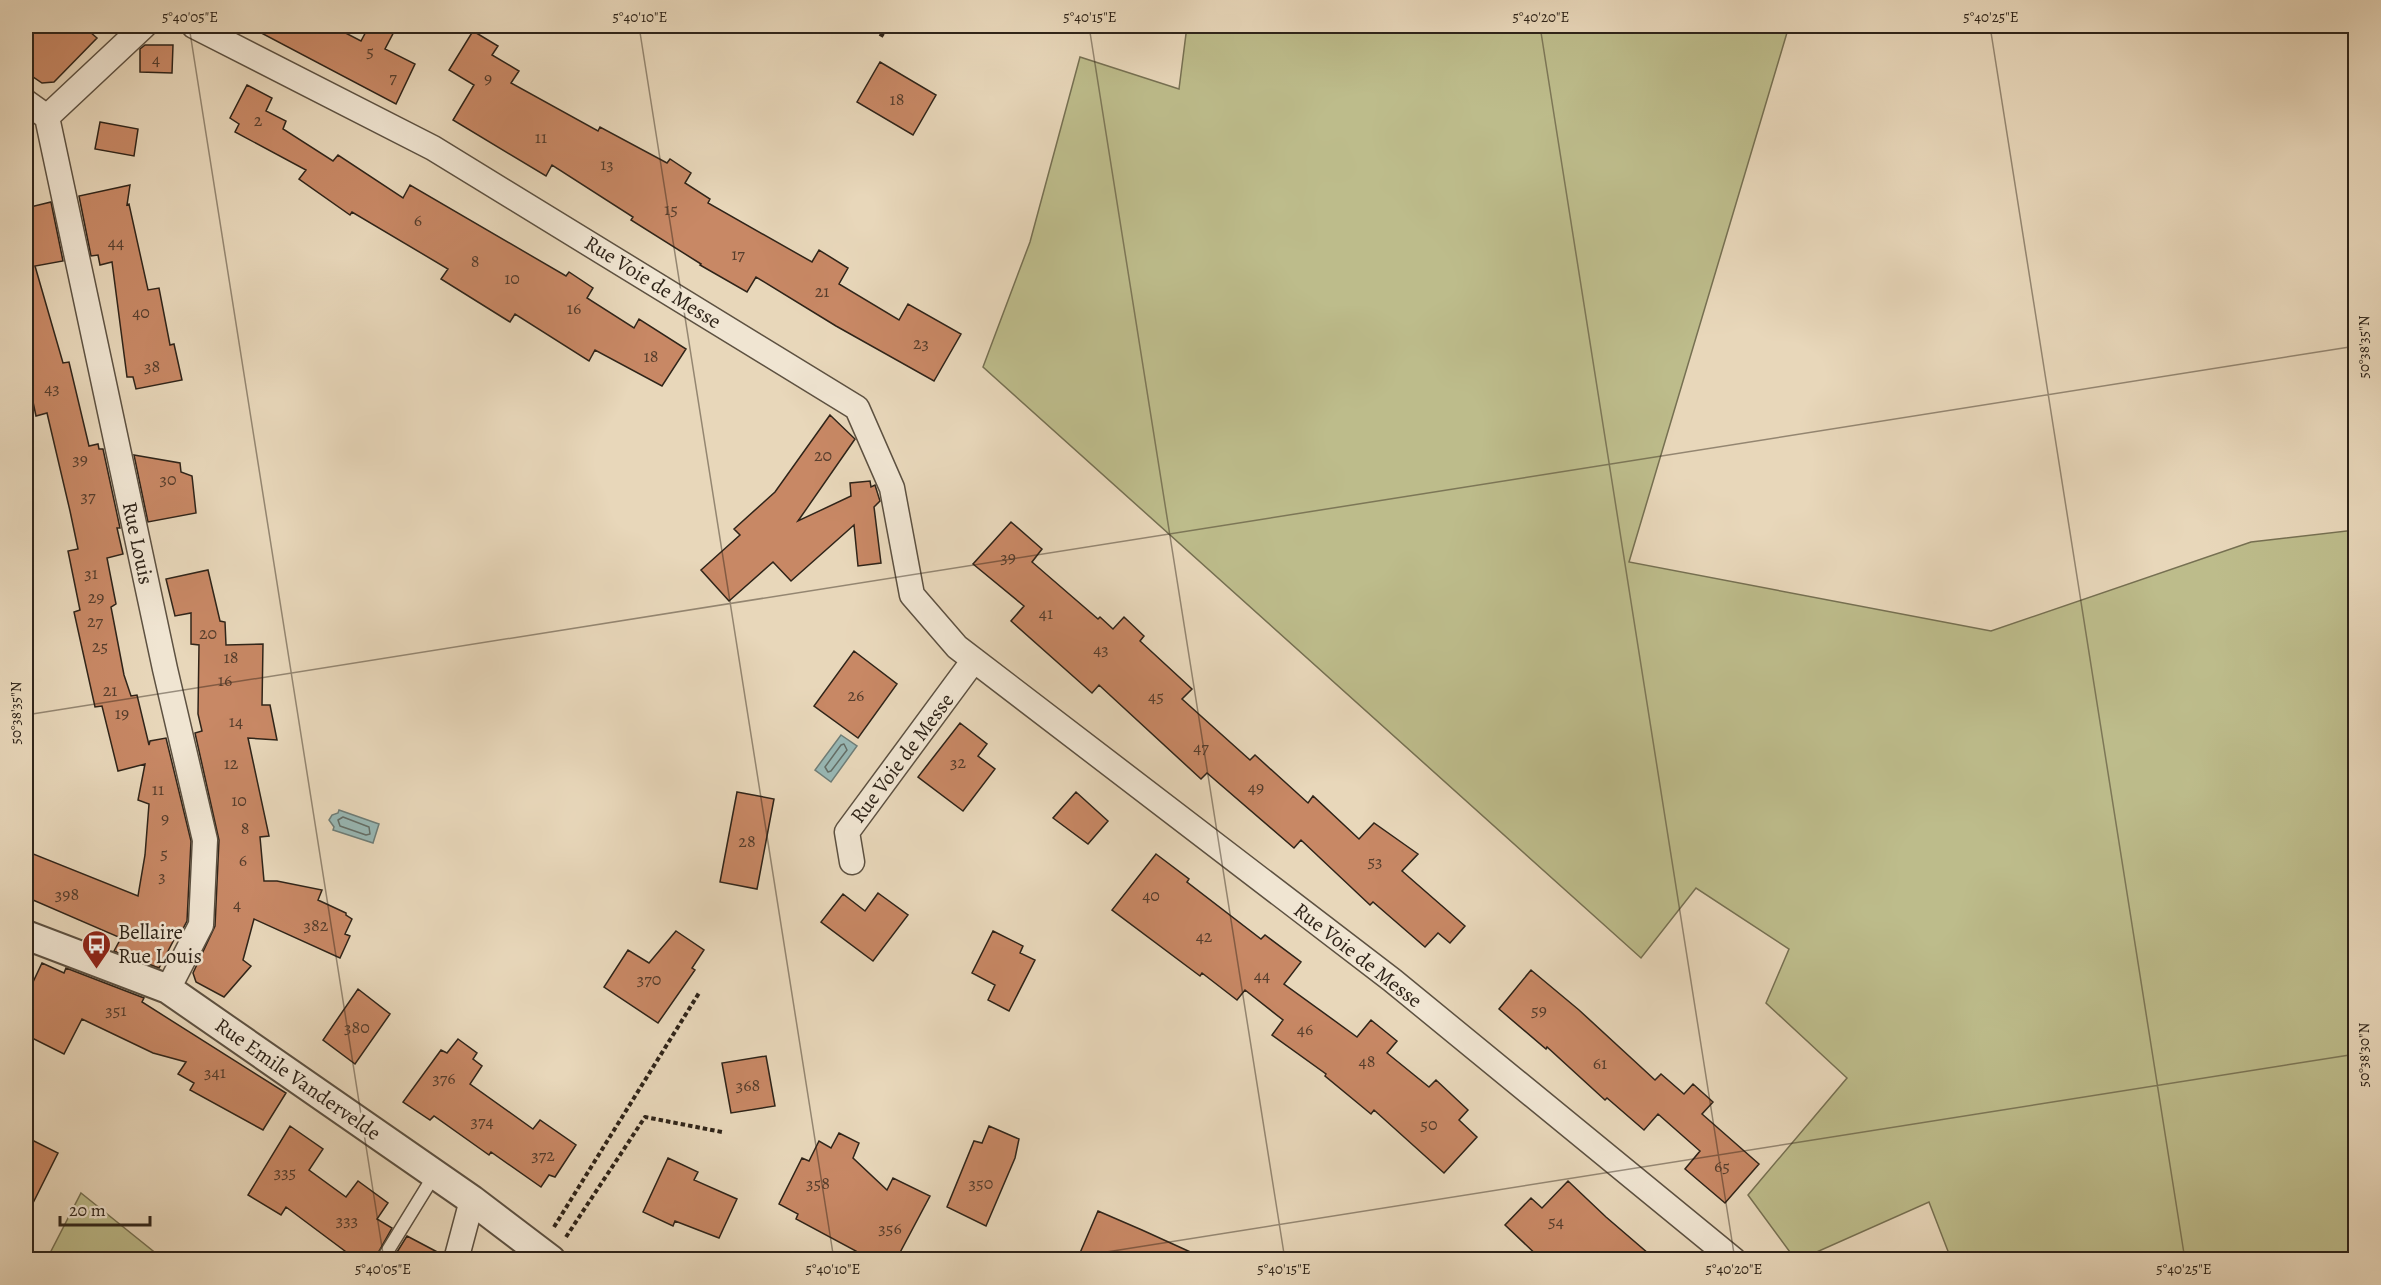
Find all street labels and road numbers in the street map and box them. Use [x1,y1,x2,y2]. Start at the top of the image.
street label: Rue Voie de Messe [579,229,727,335]
street label: Rue Louis [116,499,160,587]
street label: Rue Voie de Messe [844,687,960,829]
street label: Rue Voie de Messe [1288,896,1428,1014]
street label: Rue Emile Vandervelde [209,1011,387,1147]

